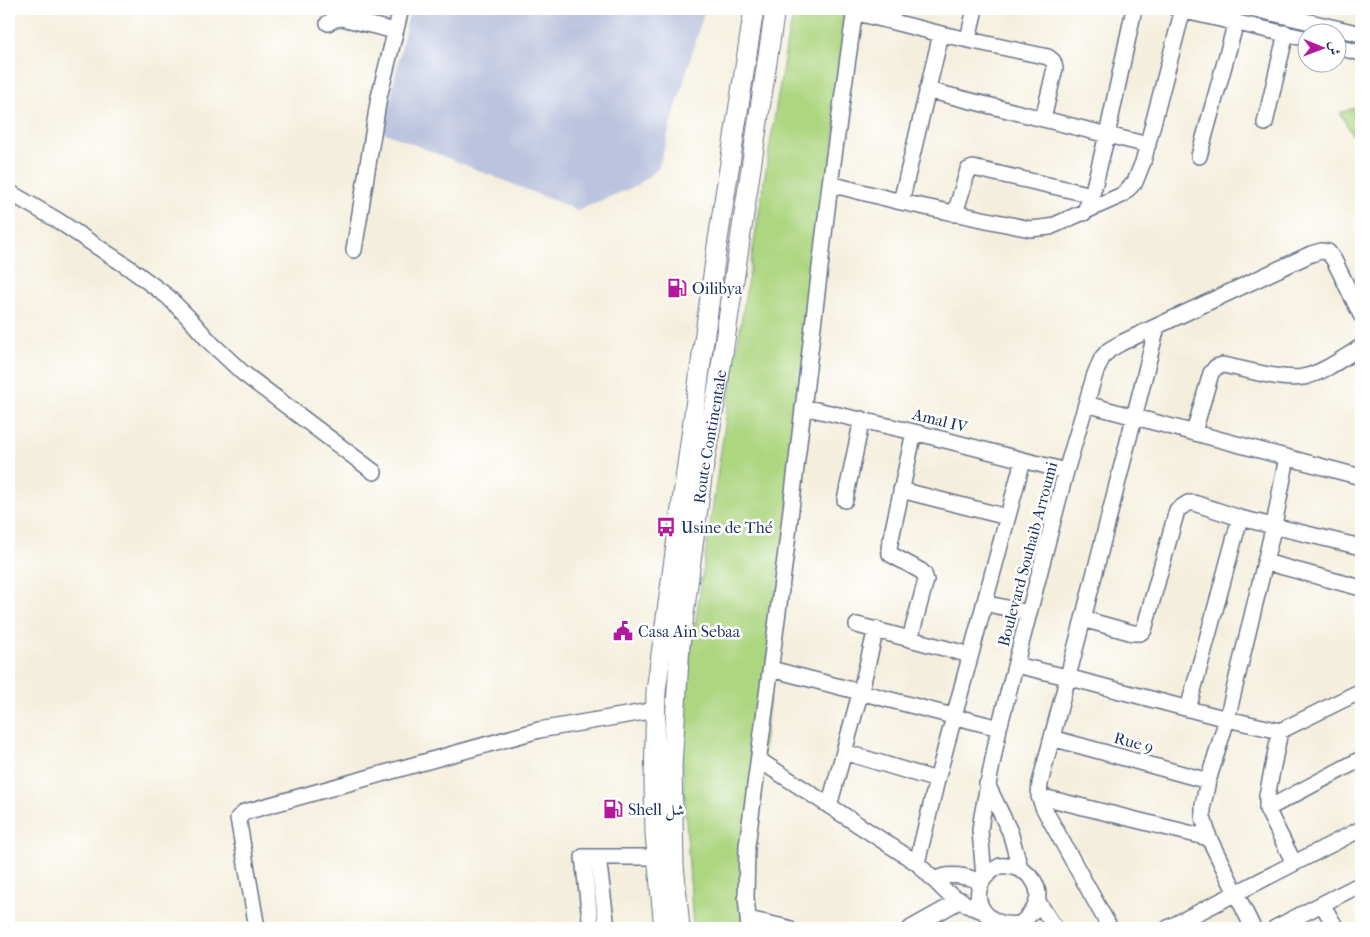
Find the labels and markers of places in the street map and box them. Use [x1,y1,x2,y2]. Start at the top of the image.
fuel station icon: Oilibya [666,277,688,299]
place label: Oilibya [692,279,743,298]
bus stop icon: Usine de Thé [655,516,677,538]
place label: Usine de Thé [681,518,773,537]
public building icon: Casa Ain Sebaa [612,620,634,642]
place label: Casa Ain Sebaa [638,622,741,641]
fuel station icon: Shell شل [602,798,624,820]
place label: Shell شل [628,800,685,821]

